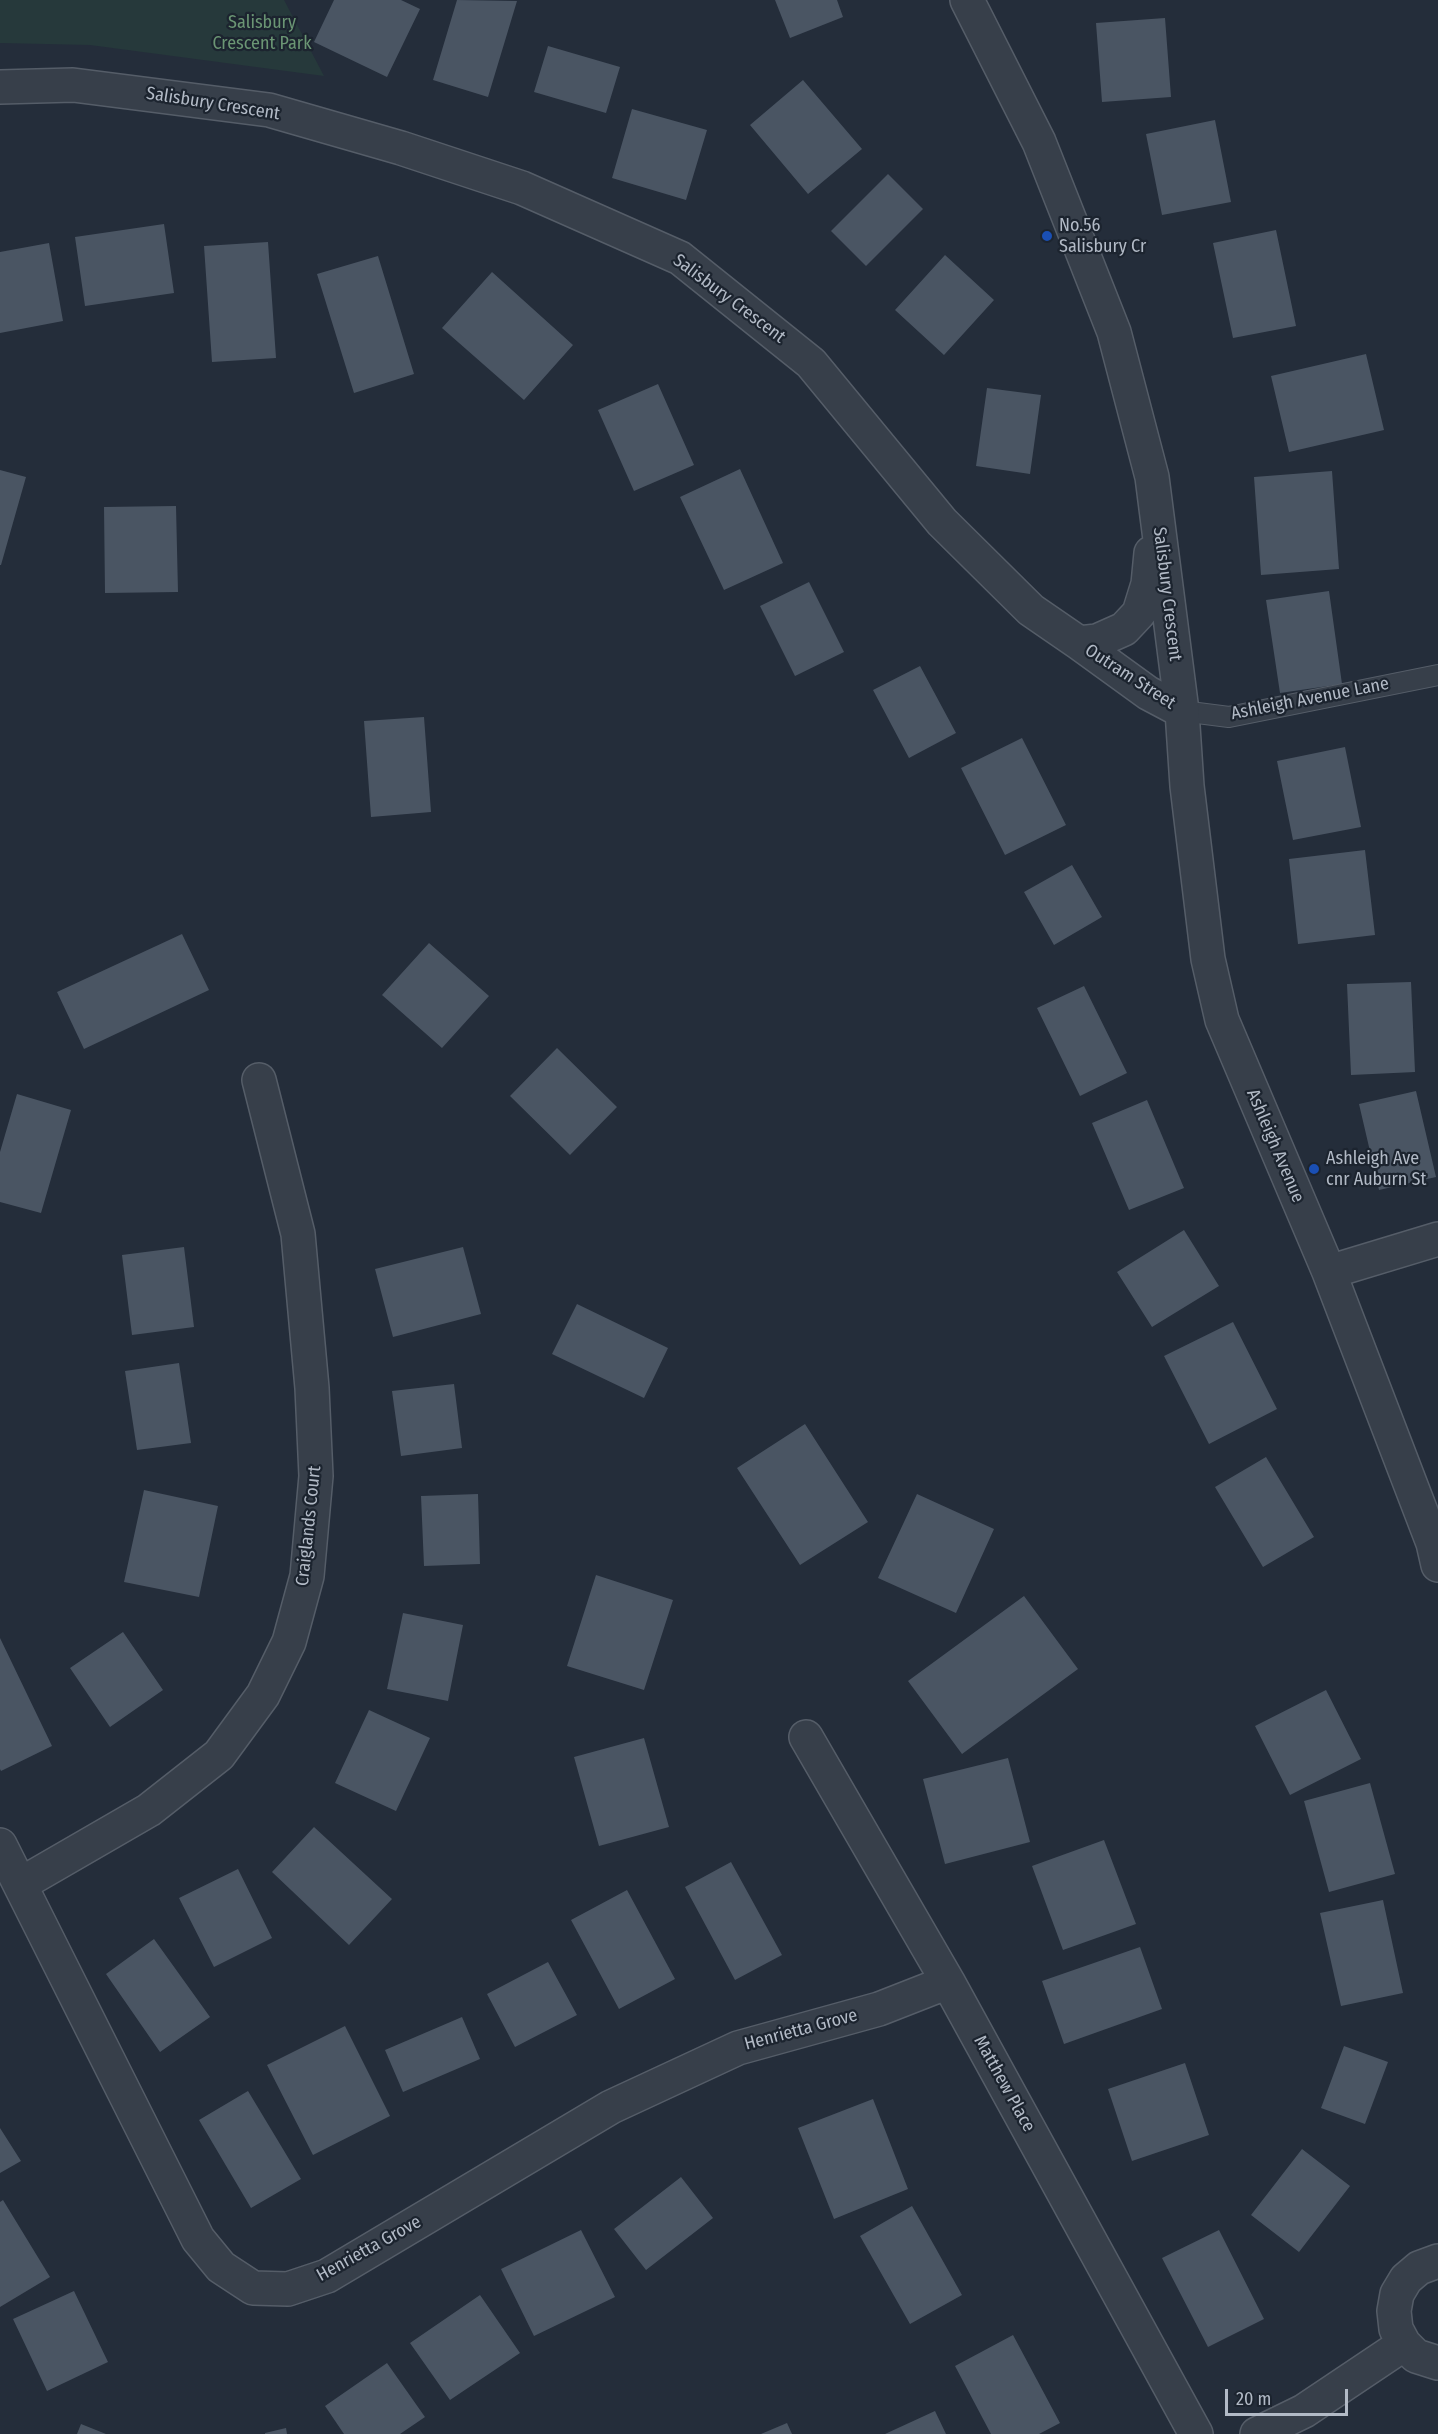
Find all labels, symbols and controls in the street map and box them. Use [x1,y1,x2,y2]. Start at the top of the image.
park label: Salisbury Crescent Park [212,12,312,54]
street label: Salisbury Crescent [145,83,281,125]
place label: No.56 Salisbury Cr [1059,215,1146,258]
marker: No.56 Salisbury Cr [1040,229,1054,243]
street label: Salisbury Crescent [669,250,789,348]
street label: Salisbury Crescent [1148,526,1186,662]
street label: Outram Street [1081,640,1179,714]
street label: Ashleigh Avenue Lane [1229,673,1391,725]
street label: Ashleigh Avenue [1241,1086,1309,1206]
place label: Ashleigh Ave cnr Auburn St [1326,1148,1426,1190]
marker: Ashleigh Ave cnr Auburn St [1307,1162,1321,1176]
street label: Craiglands Court [292,1465,326,1587]
street label: Henrietta Grove [742,2005,860,2055]
street label: Matthew Place [969,2032,1039,2136]
street label: Henrietta Grove [313,2211,425,2287]
scale bar [1228,2377,1351,2415]
text: 20 m [1236,2388,1271,2410]

